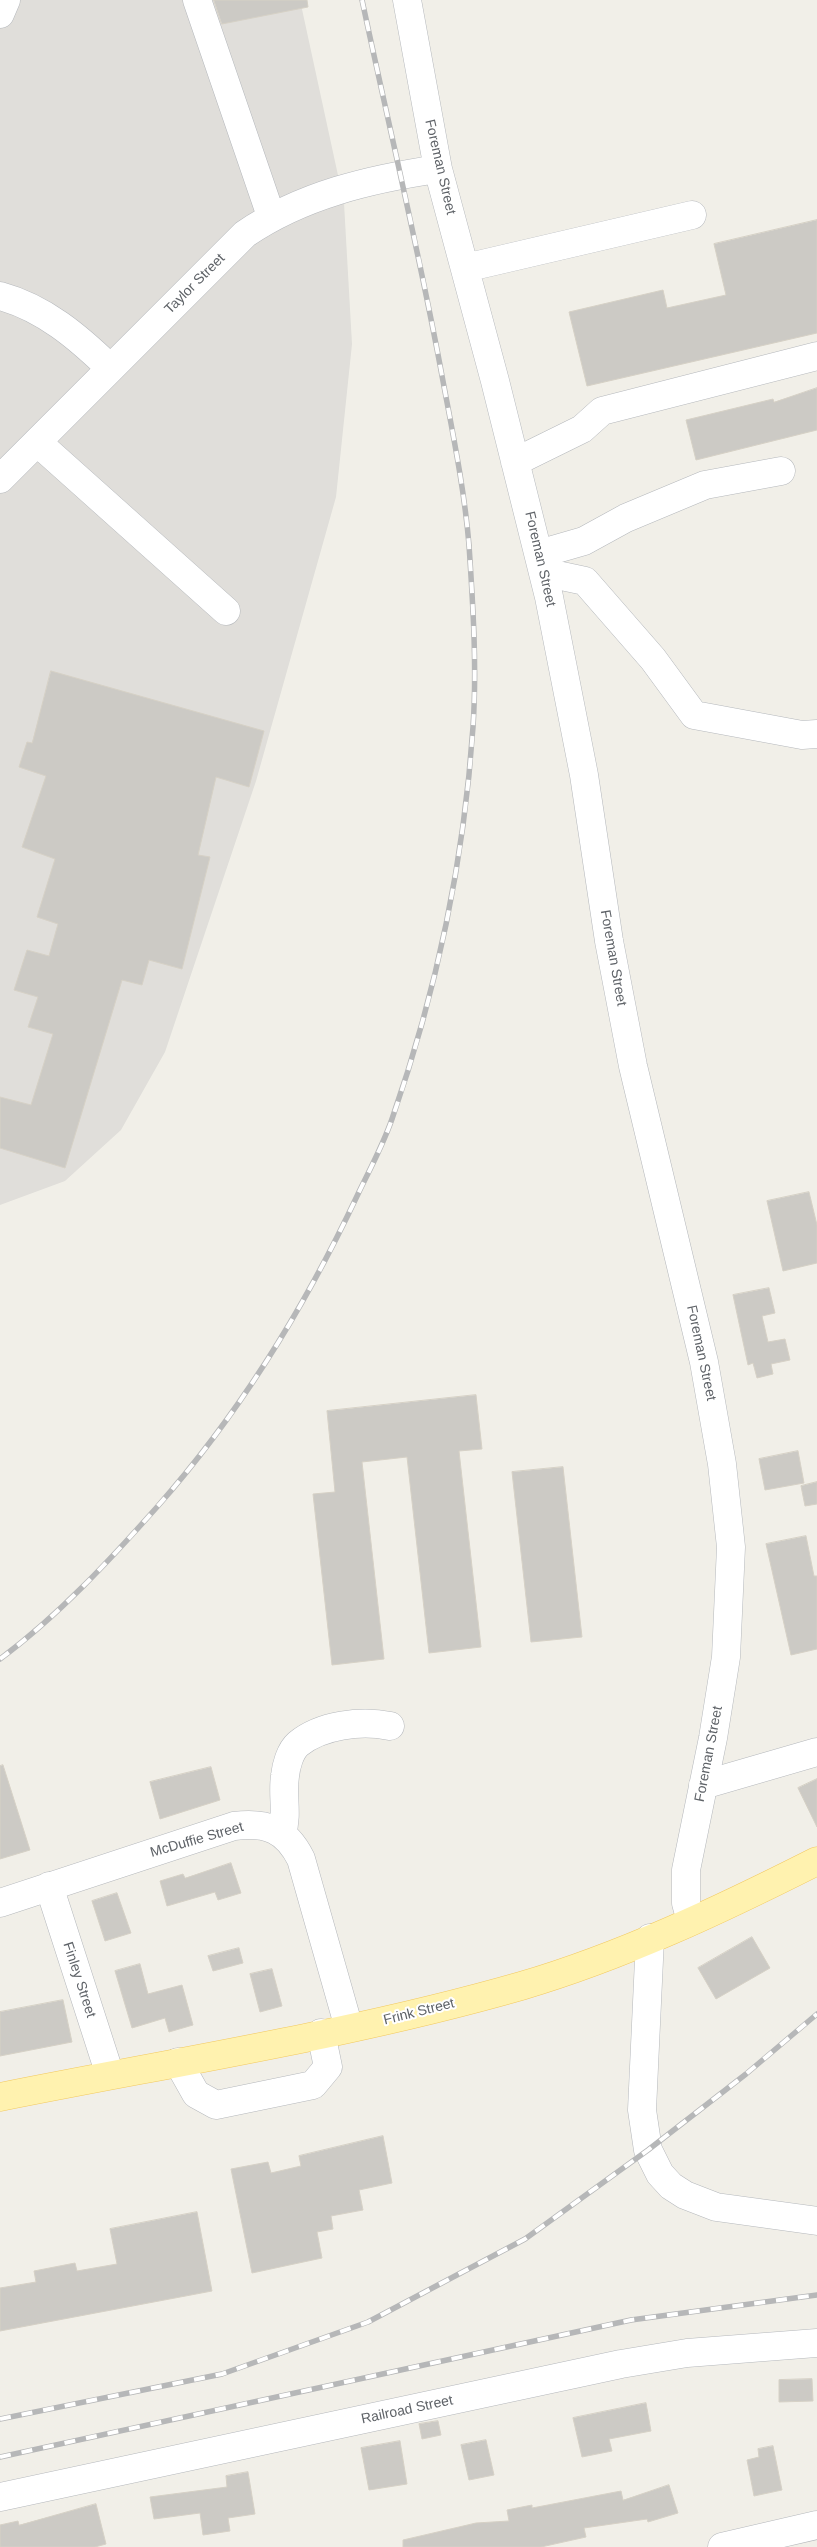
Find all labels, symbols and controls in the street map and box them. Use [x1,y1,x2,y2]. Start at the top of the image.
street label: Foreman Street [421,118,459,216]
street label: Taylor Street [161,250,229,318]
street label: Foreman Street [521,510,559,608]
street label: Foreman Street [596,909,630,1007]
street label: Foreman Street [683,1304,719,1402]
street label: Foreman Street [691,1705,727,1803]
street label: McDuffie Street [148,1819,246,1861]
street label: Finley Street [59,1940,99,2020]
street label: Frink Street [382,1995,456,2029]
street label: Railroad Street [360,2392,454,2428]

